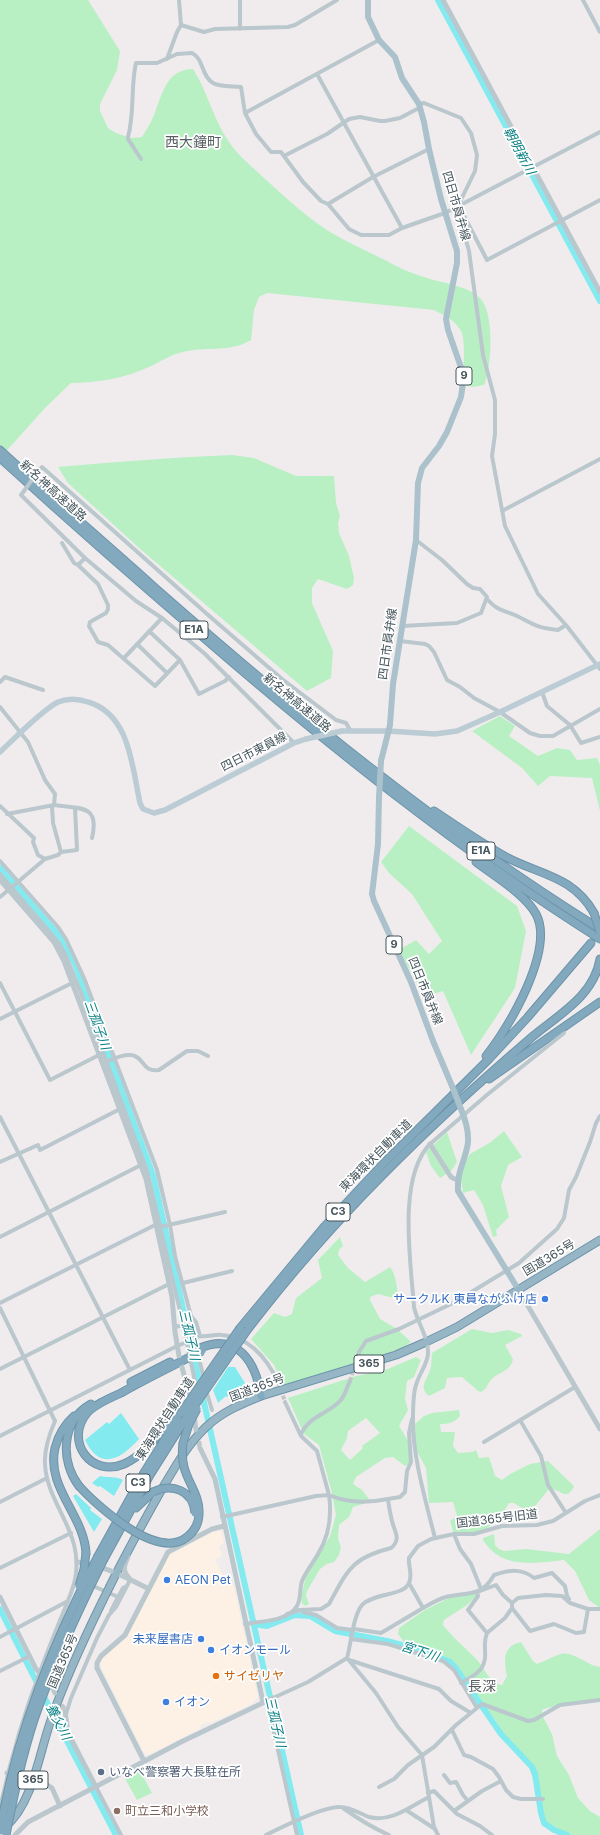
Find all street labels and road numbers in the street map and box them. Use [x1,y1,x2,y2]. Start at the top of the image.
street label: 四日市員弁線 [439,169,473,243]
road number: 9 [456,367,472,385]
street label: 新名神高速道路 [17,458,89,524]
street label: 四日市員弁線 [376,607,400,681]
road number: E1A [180,621,208,639]
street label: 新名神高速道路 [260,670,334,736]
street label: 四日市東員線 [219,729,289,775]
road number: E1A [467,842,495,860]
road number: 9 [386,936,402,954]
street label: 四日市員弁線 [405,955,445,1027]
street label: 東海環状自動車道 [337,1117,415,1195]
road number: C3 [326,1203,350,1221]
street label: 国道365号 [520,1237,578,1279]
road number: 365 [354,1355,384,1373]
street label: 国道365号 [227,1371,287,1405]
street label: 東海環状自動車道 [133,1375,197,1463]
road number: C3 [126,1474,150,1492]
street label: 国道365号旧道 [455,1507,539,1531]
street label: 国道365号 [45,1631,81,1691]
road number: 365 [18,1771,48,1789]

